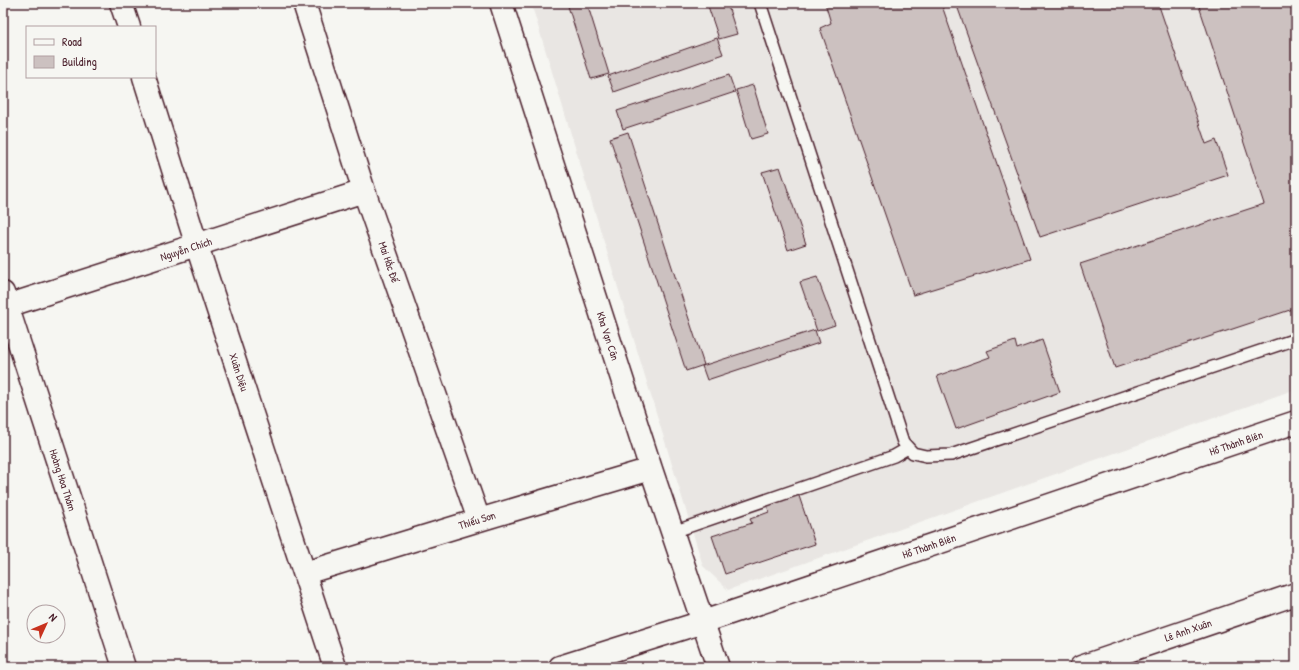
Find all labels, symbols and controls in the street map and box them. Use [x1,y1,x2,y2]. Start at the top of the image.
legend [26,26,156,78]
text: Road [62,33,82,50]
text: Building [62,53,97,70]
street label: Nguyễn Chích [158,234,214,264]
street label: Mai Hắc Đế [375,240,403,285]
street label: Kha Vạn Cân [594,310,622,362]
street label: Xuân Diệu [226,351,252,393]
street label: Hồ Thành Biên [1207,427,1265,459]
street label: Hoàng Hoa Thám [46,447,80,513]
street label: Thiếu Sơn [457,508,497,532]
street label: Hồ Thành Biên [900,530,958,562]
north arrow [26,604,66,644]
text: N [46,610,60,624]
street label: Lê Anh Xuân [1163,615,1213,645]

